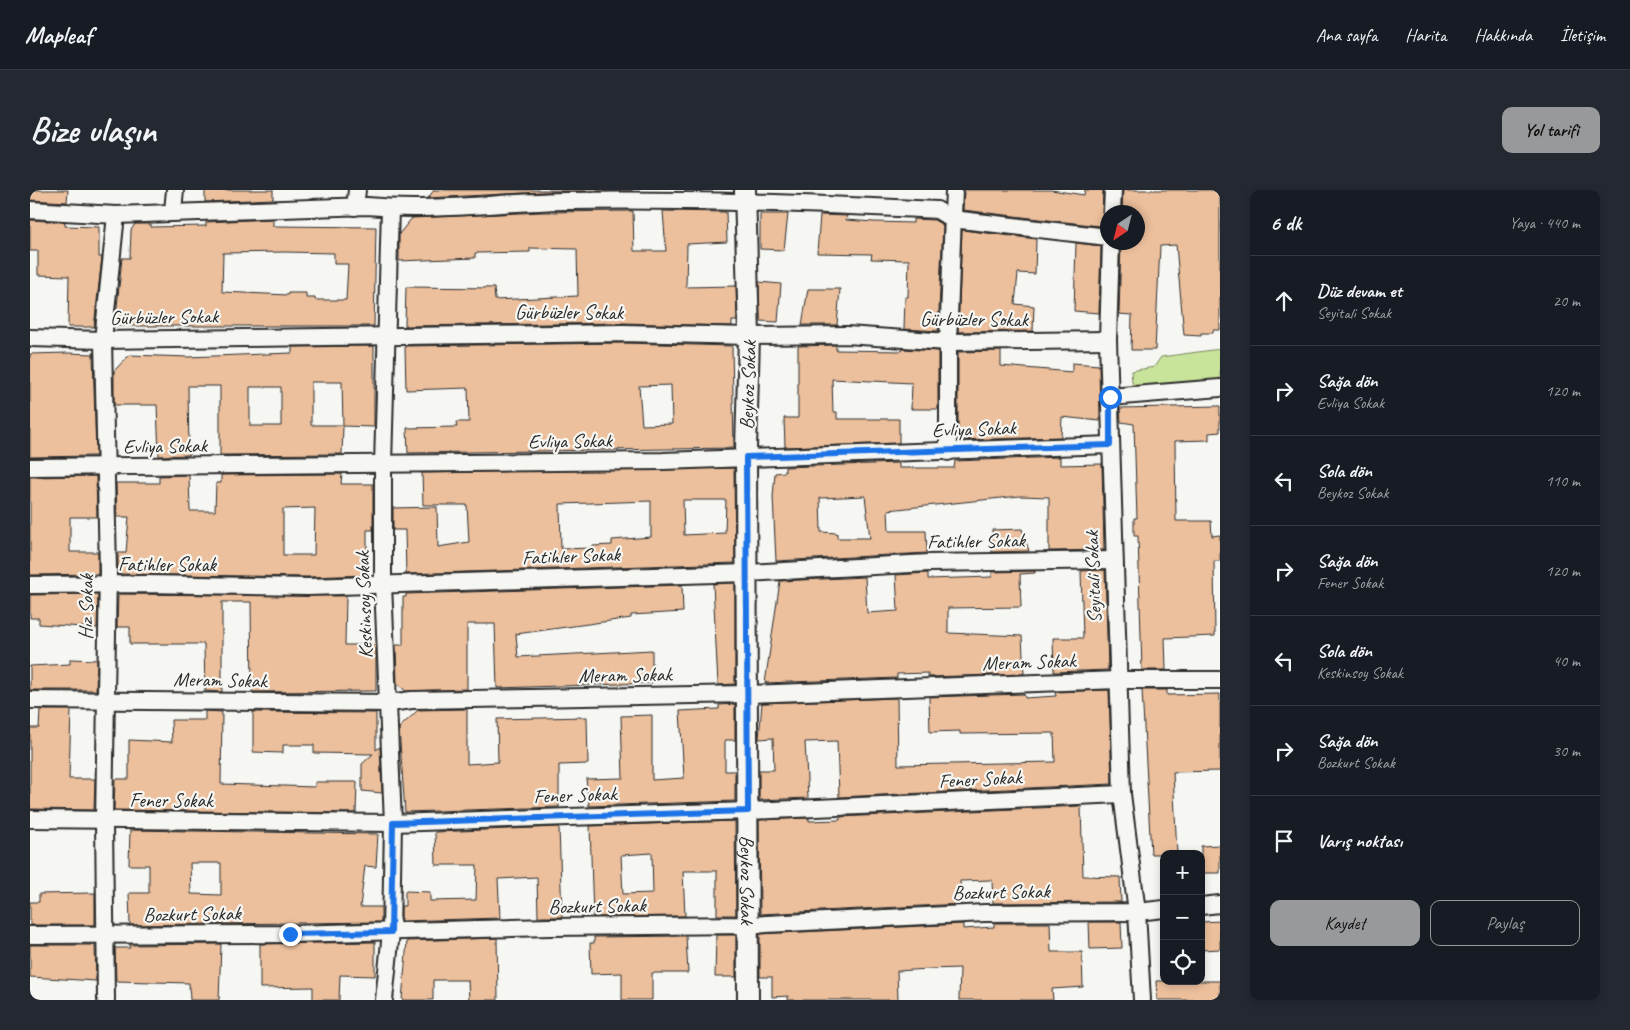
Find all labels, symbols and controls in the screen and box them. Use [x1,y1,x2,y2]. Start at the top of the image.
text: Mapleaf [25,20,92,50]
text: Ana sayfa [1316,24,1377,46]
text: Harita [1405,24,1446,46]
text: Hakkında [1474,24,1532,46]
text: İletişim [1560,24,1605,46]
button: Yol tarifi [1502,107,1600,153]
text: Bize ulaşın [30,108,156,153]
north arrow [1100,205,1145,250]
text: 6 dk [1270,210,1301,236]
text: Yaya · 440 m [1509,213,1580,233]
text: Düz devam et [1317,279,1402,303]
icon: ahead [1270,287,1298,315]
text: 20 m [1553,291,1580,311]
street label: Gürbüzler Sokak [515,300,625,325]
text: Seyitali Sokak [1317,303,1391,323]
street label: Gürbüzler Sokak [110,304,220,330]
street label: Gürbüzler Sokak [920,307,1030,332]
street label: Beykoz Sokak [734,338,762,430]
text: Sağa dön [1317,369,1378,393]
icon: right [1270,377,1298,405]
text: 120 m [1546,381,1580,401]
route start [1099,386,1122,409]
text: Evliya Sokak [1317,393,1384,413]
street label: Evliya Sokak [932,415,1018,443]
street label: Evliya Sokak [528,428,614,454]
street label: Evliya Sokak [123,433,209,459]
text: Sola dön [1317,459,1372,483]
icon: left [1270,467,1298,495]
text: 110 m [1546,471,1580,491]
text: Beykoz Sokak [1317,483,1388,503]
street label: Fatihler Sokak [927,528,1027,554]
street label: Seyitali Sokak [1079,529,1107,624]
street label: Fatihler Sokak [522,542,622,570]
street label: Keskinsoy Sokak [350,549,378,659]
text: Sağa dön [1317,549,1378,573]
street label: Fatihler Sokak [118,552,218,577]
icon: right [1270,557,1298,585]
text: 120 m [1546,561,1580,581]
street label: Hız Sokak [73,572,99,640]
text: Fener Sokak [1317,573,1383,593]
text: Sola dön [1317,639,1372,663]
icon: left [1270,647,1298,675]
street label: Meram Sokak [982,648,1078,676]
text: 40 m [1553,651,1580,671]
street label: Meram Sokak [578,662,674,688]
text: Keskinsoy Sokak [1317,663,1403,683]
street label: Meram Sokak [173,667,269,693]
text: Sağa dön [1317,729,1378,753]
icon: right [1270,737,1298,765]
text: 30 m [1553,741,1580,761]
text: Bozkurt Sokak [1317,753,1395,773]
street label: Fener Sokak [938,764,1024,794]
street label: Fener Sokak [533,781,619,809]
street label: Fener Sokak [130,788,214,813]
icon: arrive [1270,827,1298,855]
text: Varış noktası [1317,829,1402,853]
street label: Beykoz Sokak [735,835,760,926]
map controls [1160,850,1205,985]
button: + [1160,850,1205,895]
street label: Bozkurt Sokak [952,879,1052,905]
street label: Bozkurt Sokak [548,893,648,919]
button: − [1160,895,1205,940]
button: Kaydet [1270,900,1420,946]
button: Paylaş [1430,900,1580,946]
street label: Bozkurt Sokak [143,901,243,927]
route end [279,923,302,946]
button: locate [1160,940,1205,985]

